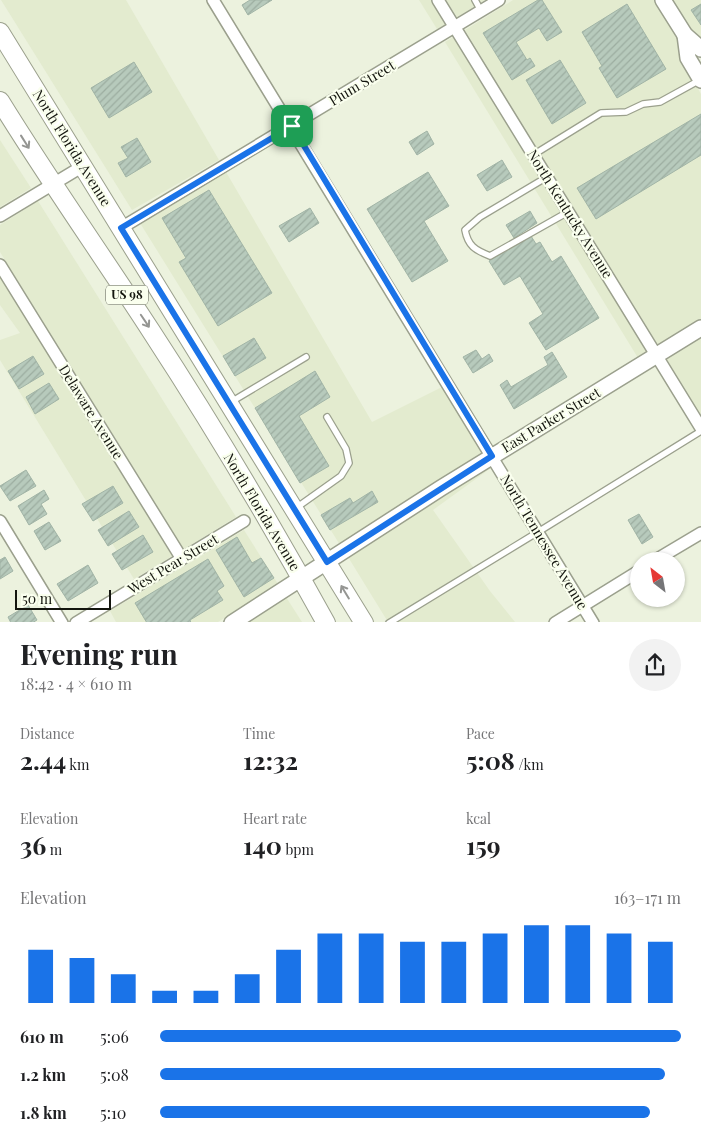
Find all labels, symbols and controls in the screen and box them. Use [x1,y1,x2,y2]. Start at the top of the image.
street label: Plum Street [325,55,399,110]
street label: North Florida Avenue [29,86,116,210]
pin [271,105,313,147]
icon: arrive [278,112,306,140]
one-way arrow [21,135,31,149]
street label: North Kentucky Avenue [523,146,618,282]
road number: US 98 [106,286,148,304]
one-way arrow [140,314,150,328]
street label: Delaware Avenue [55,361,128,463]
street label: East Parker Street [498,382,605,457]
street label: North Florida Avenue [220,449,305,574]
street label: North Tennessee Avenue [496,471,592,613]
street label: West Pear Street [123,529,222,599]
north arrow [630,552,685,608]
map controls [630,552,685,607]
one-way arrow [339,585,349,599]
scale bar [15,588,111,611]
text: 50 m [22,589,52,608]
text: Evening run [20,635,178,672]
button: share [629,639,681,691]
text: 18:42 · 4 × 610 m [20,673,132,694]
text: Distance [20,724,75,743]
text: Time [243,724,275,743]
text: Pace [466,724,495,743]
text: 2.44 [20,743,66,776]
text: 12:32 [243,743,298,776]
text: 5:08 [466,743,515,776]
text: km [66,755,89,774]
text: /km [515,755,544,774]
text: Elevation [20,809,78,828]
text: Heart rate [243,809,307,828]
text: kcal [466,809,491,828]
text: 36 [20,828,46,861]
text: 140 [243,828,282,861]
text: 159 [466,828,501,861]
text: m [46,840,62,859]
text: bpm [282,840,314,859]
text: Elevation [20,887,87,908]
text: 163–171 m [614,887,681,908]
text: 610 m [20,1026,64,1047]
text: 5:06 [100,1026,129,1047]
text: 1.2 km [20,1064,66,1085]
text: 5:08 [100,1064,129,1085]
text: 1.8 km [20,1102,67,1123]
text: 5:10 [100,1102,126,1123]

